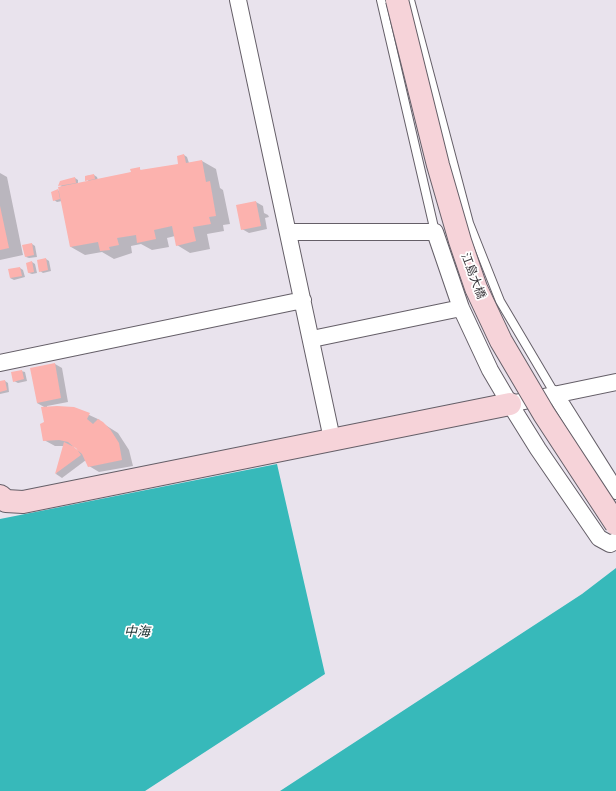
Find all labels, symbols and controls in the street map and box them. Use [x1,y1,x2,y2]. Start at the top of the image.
street label: 江島大橋 [458,251,488,301]
water label: 中海 [124,624,150,640]

